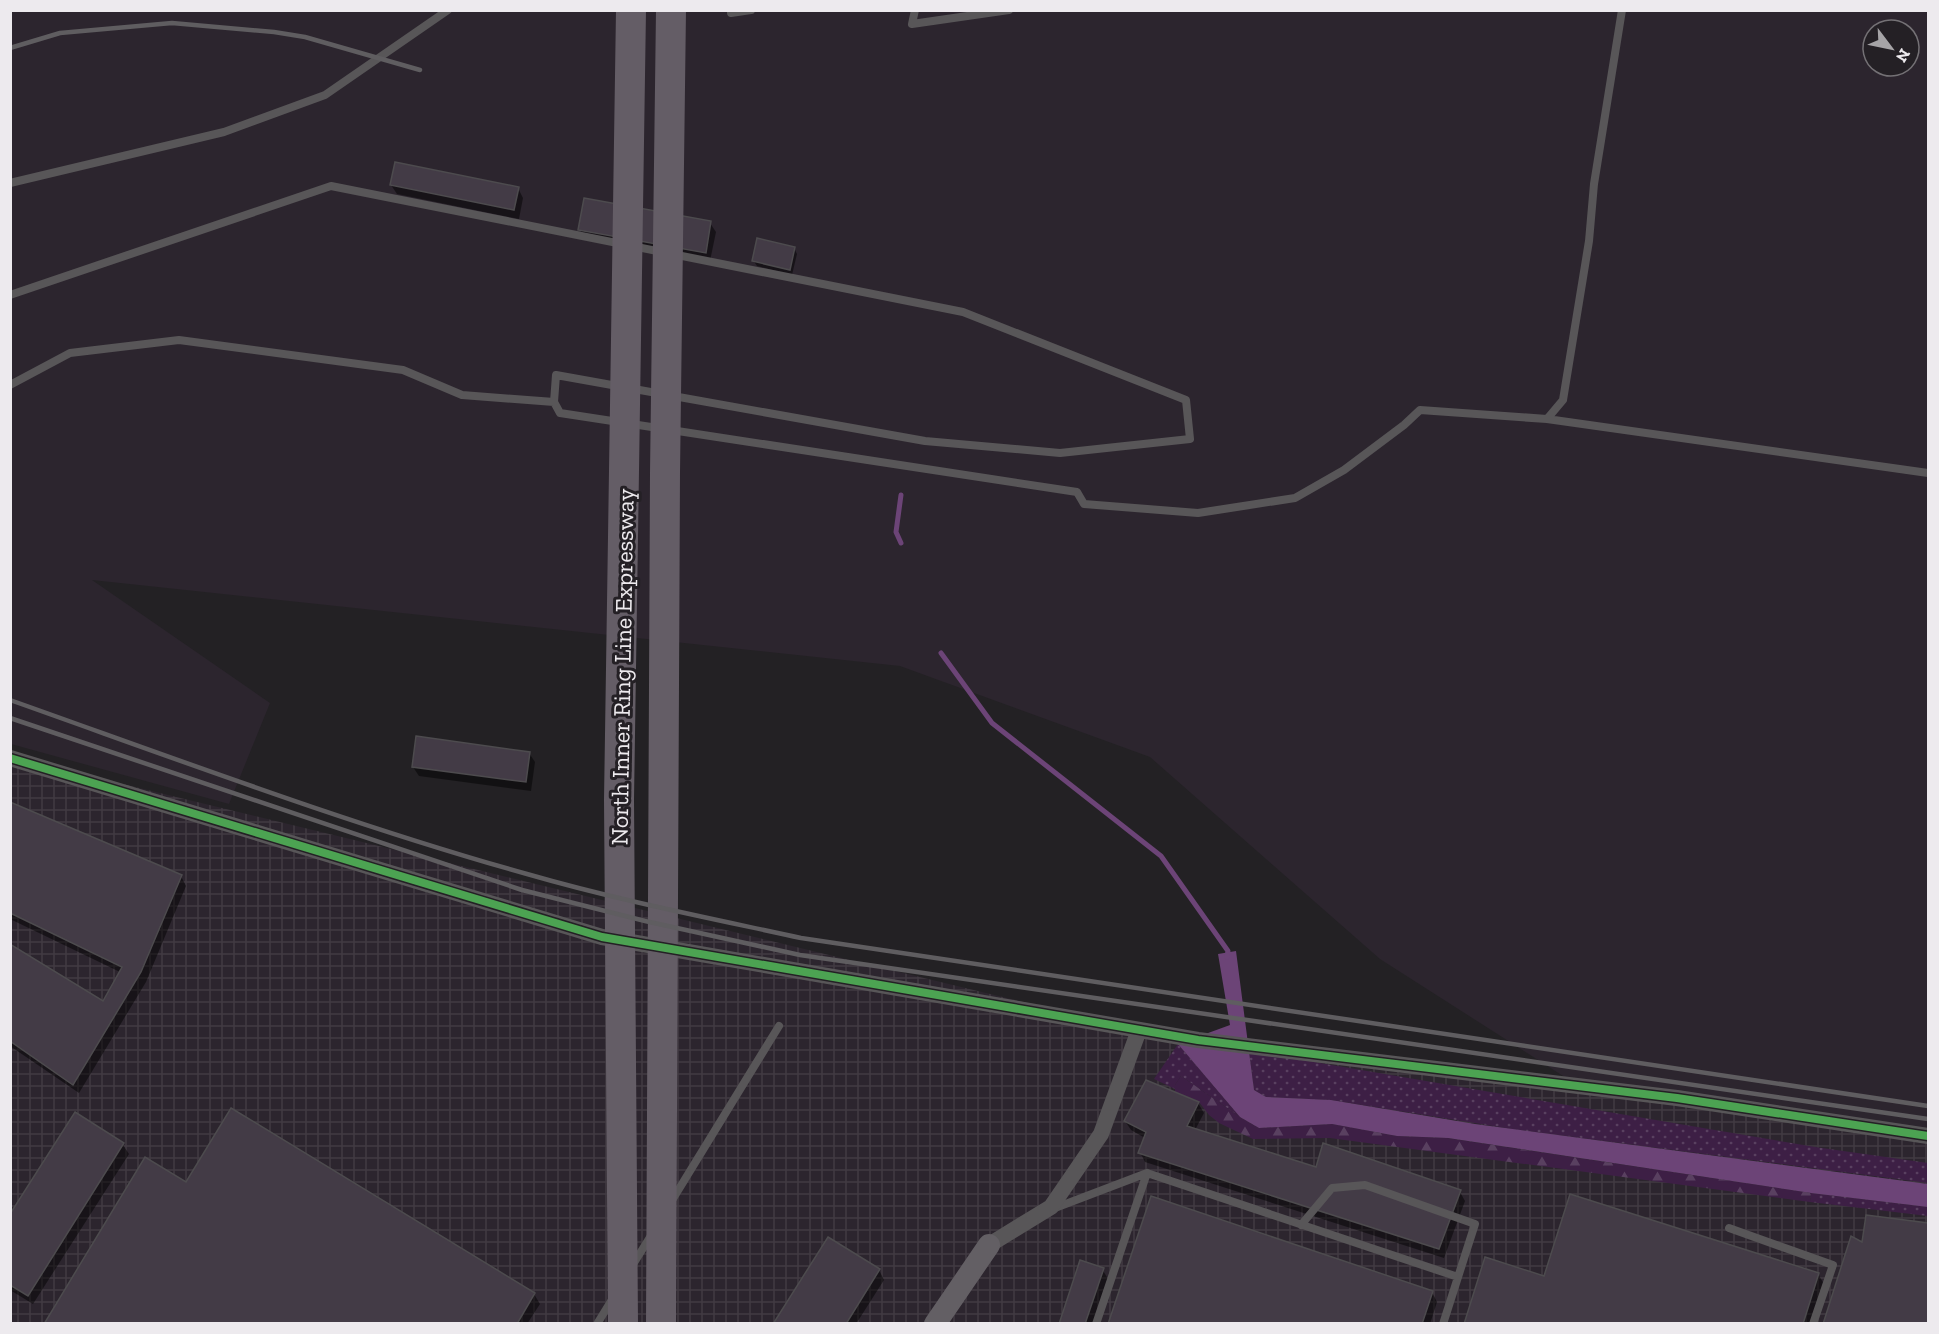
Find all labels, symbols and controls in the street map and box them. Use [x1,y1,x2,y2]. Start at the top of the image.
north arrow [1861,18,1921,78]
text: N [1892,45,1915,66]
street label: North Inner Ring Line Expressway [604,488,640,846]

